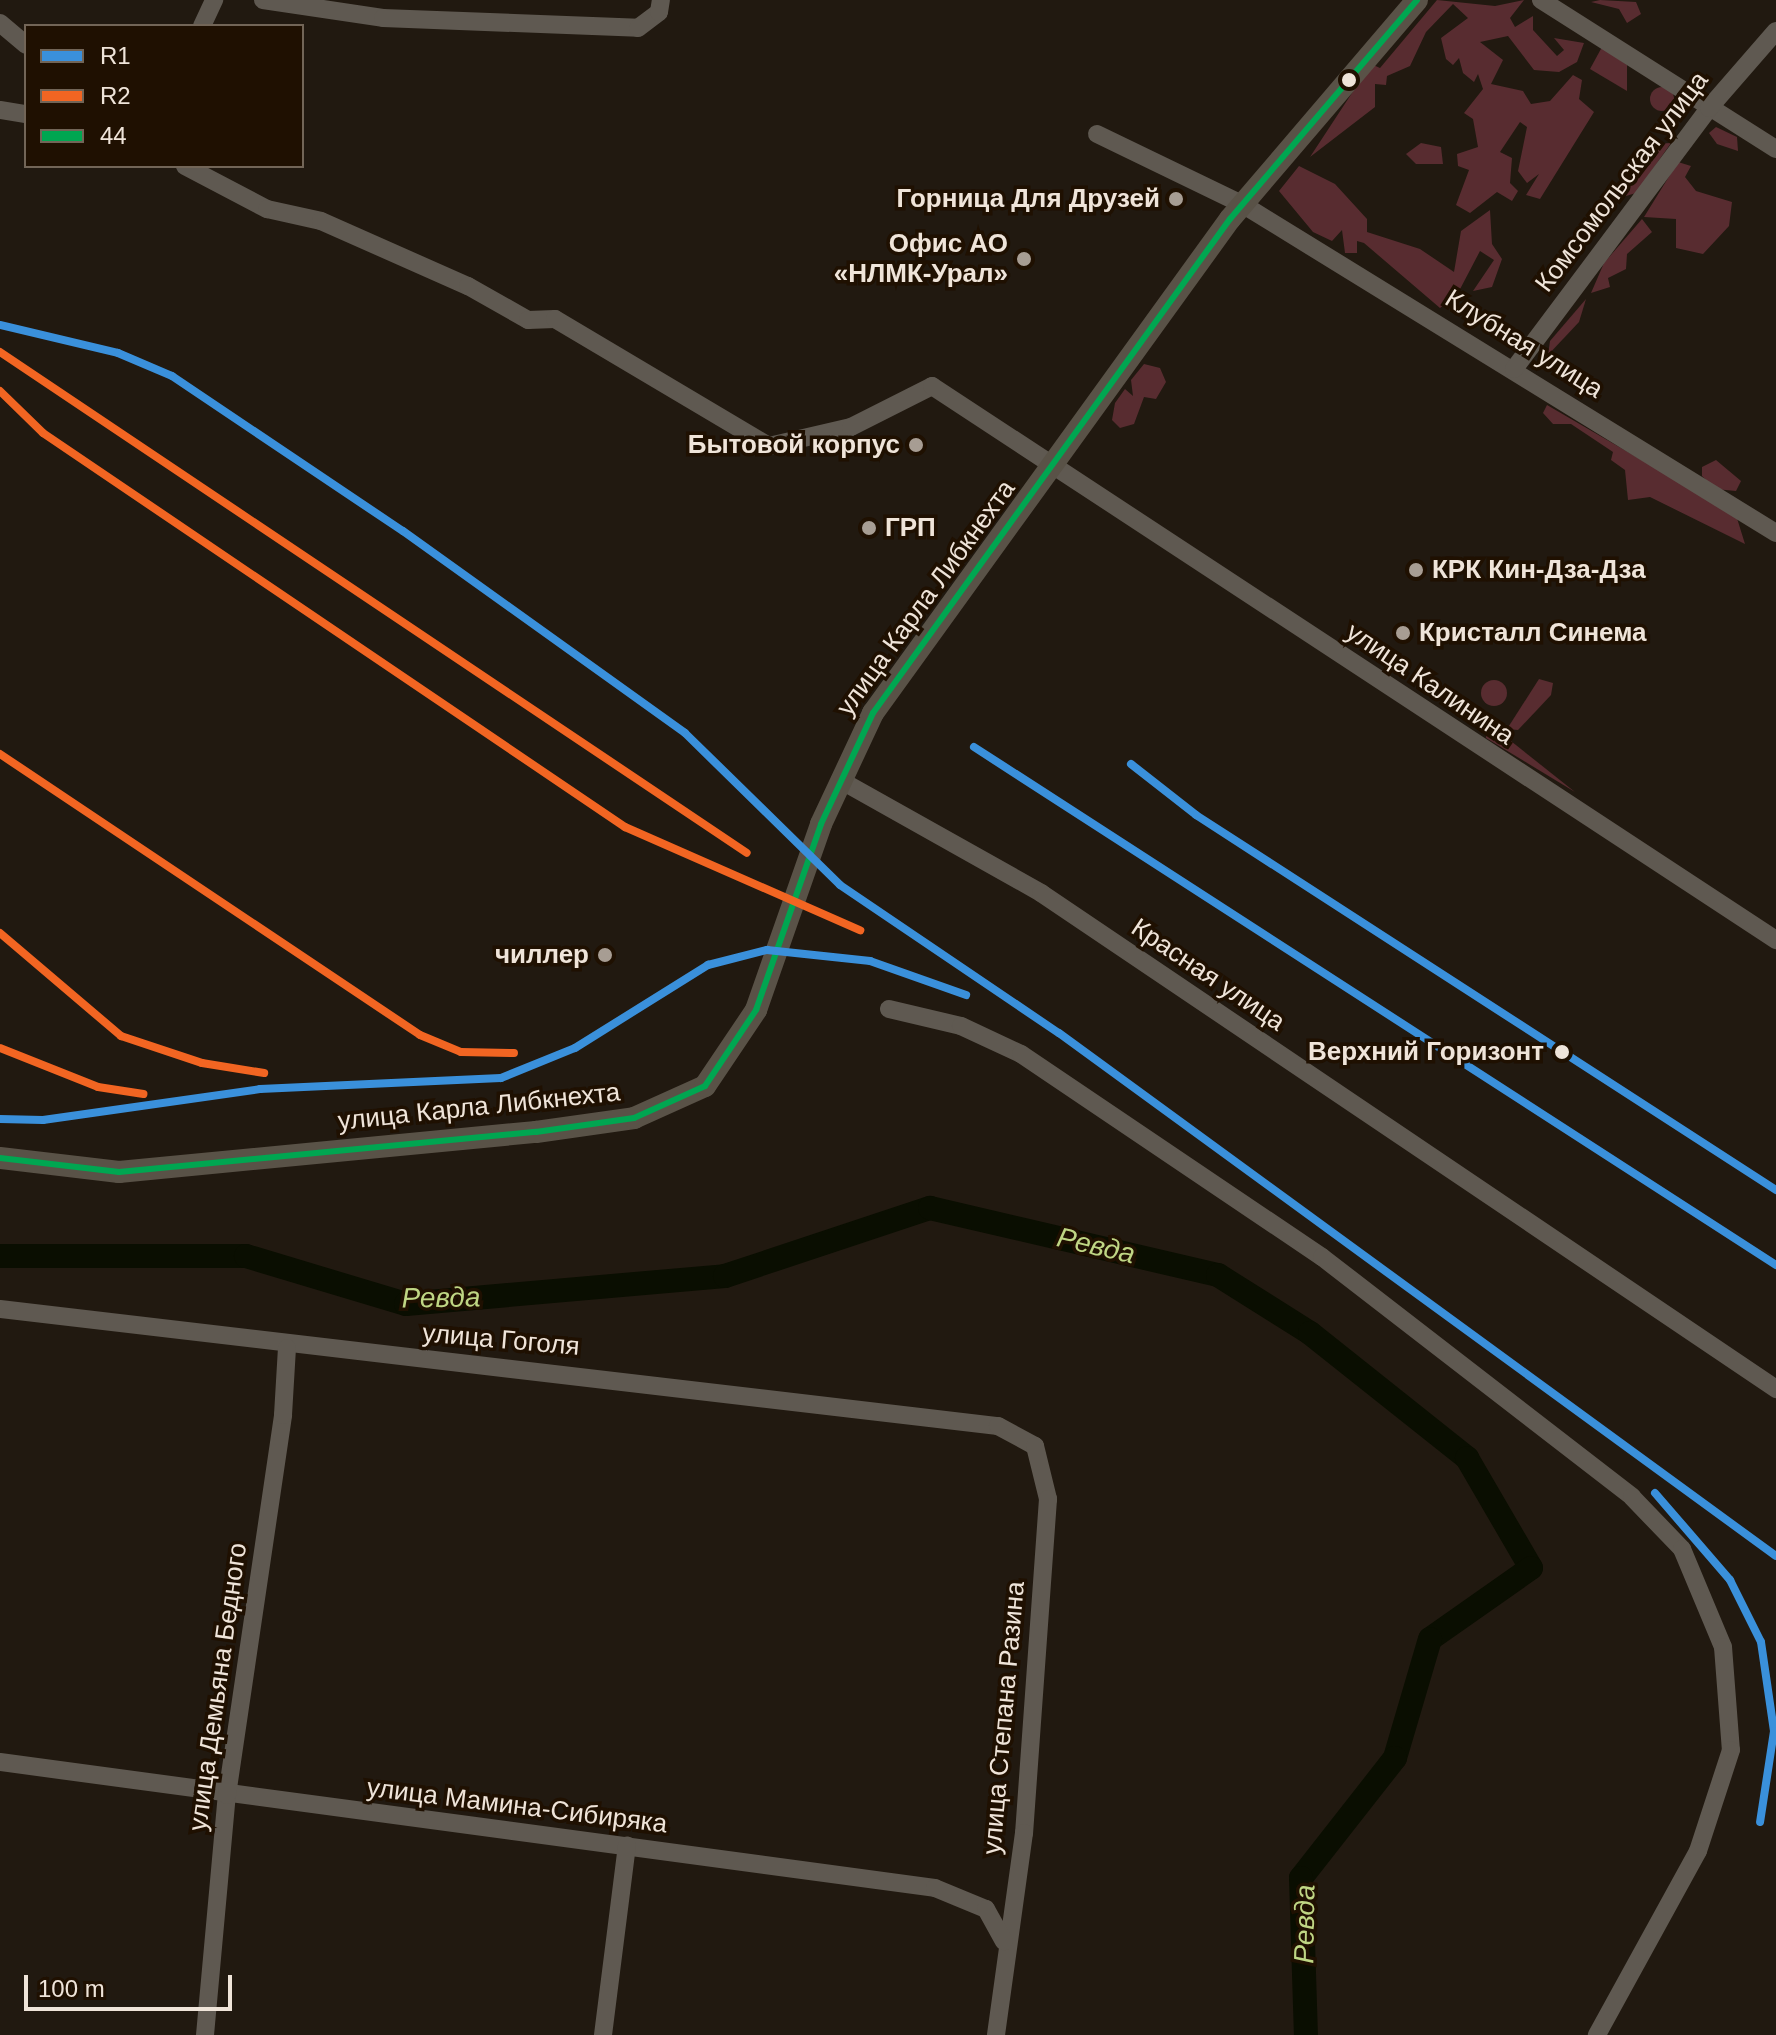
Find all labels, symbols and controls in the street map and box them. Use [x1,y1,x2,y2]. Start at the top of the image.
legend [24,24,304,168]
text: R1 [100,42,131,69]
street label: Комсомольская улица [1529,66,1715,298]
unlabelled marker [1341,72,1357,88]
text: R2 [100,82,131,109]
text: 44 [100,122,127,149]
place label: Горница Для Друзей [896,183,1160,215]
marker: Горница Для Друзей [1167,190,1185,208]
place label: Офис АО «НЛМК-Урал» [834,228,1008,290]
marker: Офис АО «НЛМК-Урал» [1015,250,1033,268]
street label: Клубная улица [1439,283,1609,405]
place label: Бытовой корпус [688,429,900,461]
marker: Бытовой корпус [907,436,925,454]
street label: улица Карла Либкнехта [830,474,1022,722]
place label: ГРП [885,512,936,544]
marker: ГРП [860,519,878,537]
place label: КРК Кин-Дза-Дза [1432,554,1646,586]
marker: КРК Кин-Дза-Дза [1407,561,1425,579]
street label: улица Калинина [1340,616,1520,752]
place label: Кристалл Синема [1419,617,1647,649]
marker: Кристалл Синема [1394,624,1412,642]
street label: Красная улица [1125,912,1291,1038]
place label: чиллер [495,939,589,971]
marker: чиллер [596,946,614,964]
place label: Верхний Горизонт [1308,1036,1544,1068]
marker: Верхний Горизонт [1551,1041,1573,1063]
street label: улица Карла Либкнехта [336,1077,622,1137]
water label: Ревда [1054,1221,1138,1271]
water label: Ревда [401,1281,481,1315]
street label: улица Гоголя [421,1318,581,1362]
street label: улица Демьяна Бедного [182,1541,254,1833]
street label: улица Степана Разина [977,1580,1031,1856]
street label: улица Мамина-Сибиряка [365,1772,669,1840]
water label: Ревда [1288,1884,1322,1964]
scale bar [28,1959,236,2009]
text: 100 m [38,1975,105,2002]

